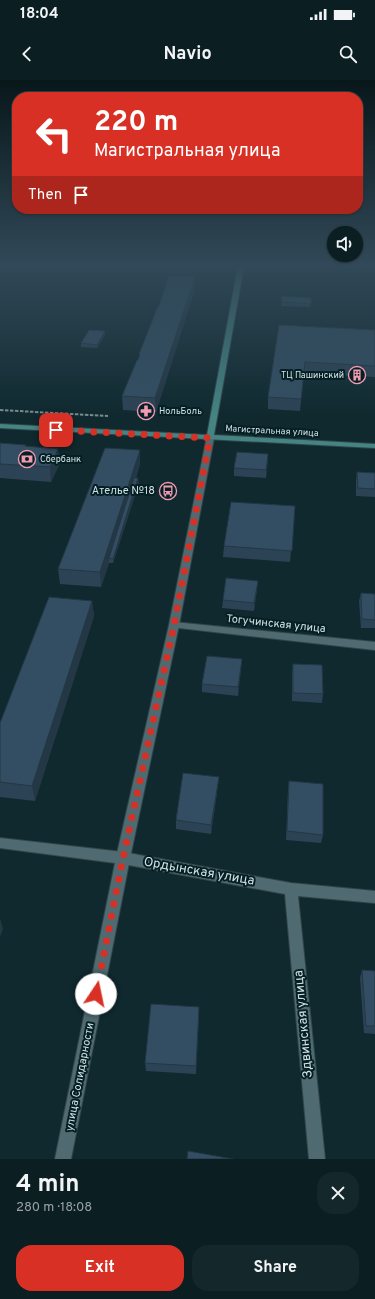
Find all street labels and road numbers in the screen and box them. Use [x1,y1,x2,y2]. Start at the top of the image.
street label: Магистральная улица [225,423,319,439]
street label: Тогучинская улица [226,612,327,636]
street label: Ордынская улица [142,854,256,890]
street label: Здвинская улица [291,969,317,1079]
street label: улица Солидарности [63,1021,97,1133]

